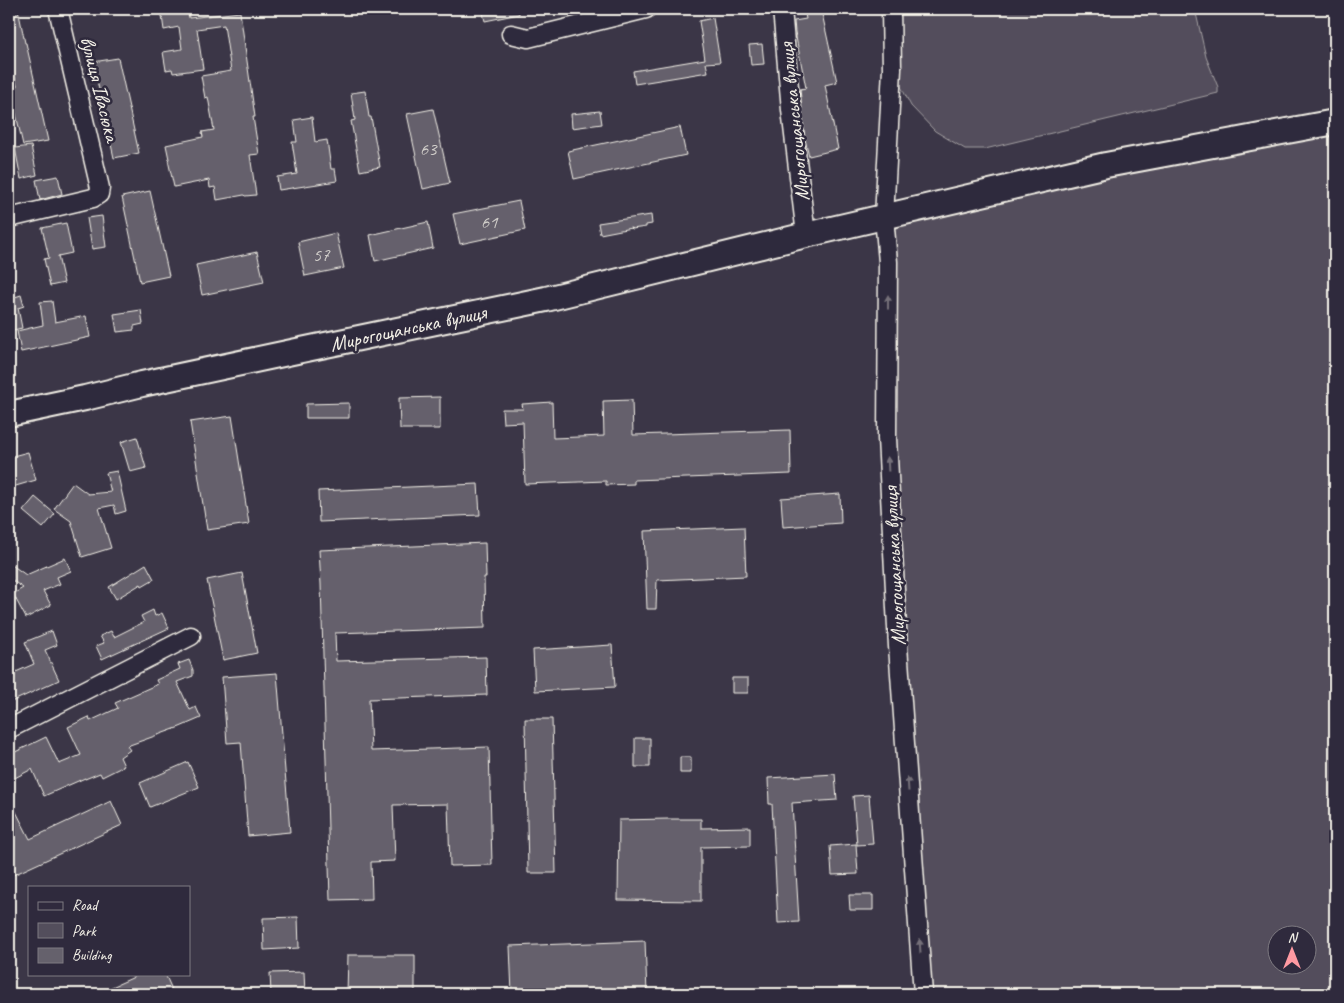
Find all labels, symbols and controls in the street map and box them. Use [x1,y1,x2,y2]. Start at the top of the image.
street label: вулиця Івасюка [74,34,126,147]
street label: Мирогощанська вулиця [773,40,815,202]
house number: 63 [419,137,438,161]
house number: 61 [480,210,499,234]
house number: 57 [312,243,331,267]
one-way arrow [884,293,892,309]
street label: Мирогощанська вулиця [327,298,490,357]
one-way arrow [884,456,892,472]
street label: Мирогощанська вулиця [877,484,911,646]
one-way arrow [904,775,912,791]
legend [28,886,190,976]
text: Road [72,896,99,915]
text: Park [72,922,97,941]
north arrow [1266,926,1316,976]
text: N [1288,929,1299,946]
one-way arrow [915,937,923,953]
text: Building [72,946,112,965]

